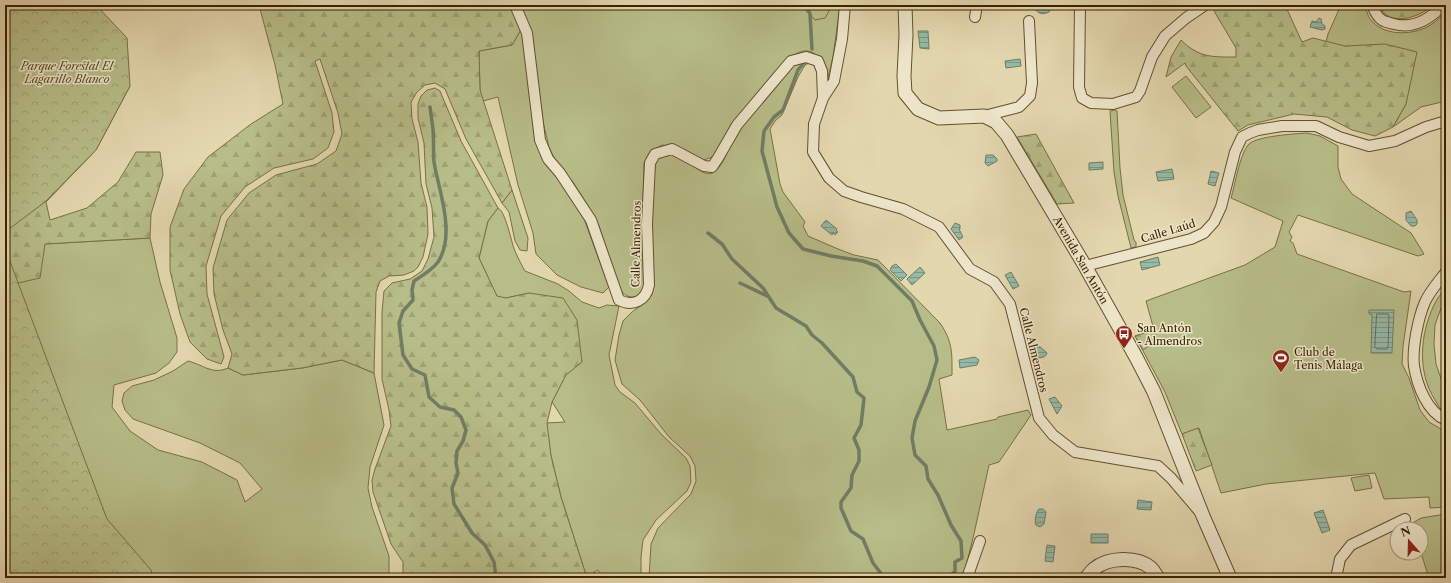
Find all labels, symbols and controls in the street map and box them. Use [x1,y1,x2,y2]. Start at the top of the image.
park label: Parque Forestal El Lagarillo Blanco [20,59,115,86]
street label: Calle Almendros [628,200,644,288]
street label: Avenida San Antón [1050,213,1112,306]
street label: Calle Laúd [1139,216,1197,246]
street label: Calle Almendros [1017,306,1051,394]
place label: San Antón - Almendros [1137,321,1202,348]
bus stop icon: San Antón - Almendros [1114,324,1134,349]
place label: Club de Tenis Málaga [1294,345,1363,372]
sports icon: Club de Tenis Málaga [1271,348,1291,373]
north arrow [1389,521,1429,561]
text: N [1399,523,1413,540]

